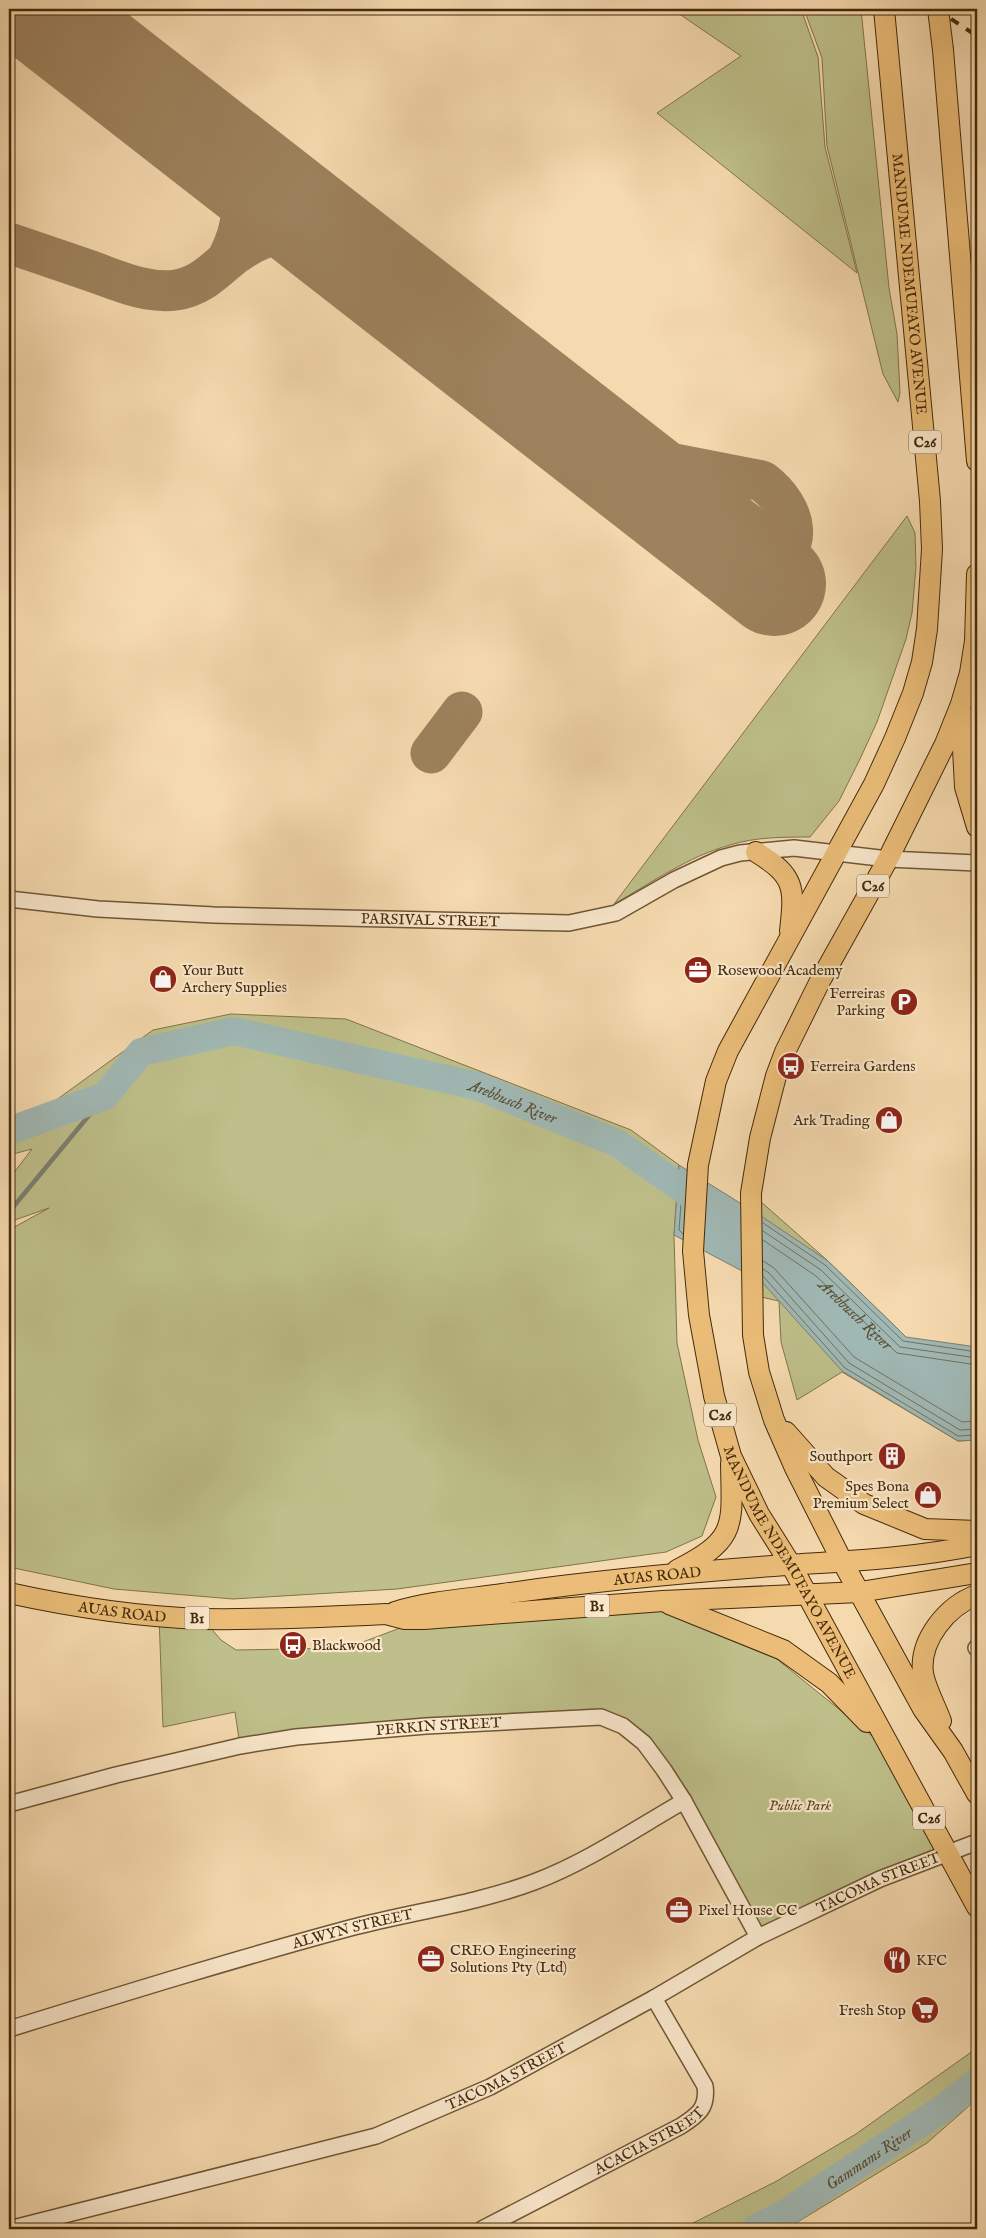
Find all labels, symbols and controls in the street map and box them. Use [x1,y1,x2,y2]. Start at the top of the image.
street label: MANDUME NDEMUFAYO AVENUE [888,152,931,415]
road number: C26 [909,431,941,454]
road number: C26 [857,874,889,898]
street label: PARSIVAL STREET [361,909,500,931]
office icon: Rosewood Academy [683,955,713,985]
place label: Your Butt Archery Supplies [181,961,287,997]
place label: Rosewood Academy [717,961,843,980]
shop icon: Your Butt Archery Supplies [148,964,178,994]
place label: Ferreiras Parking [830,984,886,1020]
parking icon: Ferreiras Parking [889,987,919,1017]
bus stop icon: Ferreira Gardens [776,1051,806,1081]
place label: Ferreira Gardens [810,1057,916,1076]
water label: Arebbusch River [464,1076,561,1130]
shop icon: Ark Trading [874,1105,904,1135]
place label: Ark Trading [792,1111,871,1130]
water label: Arebbusch River [812,1274,897,1356]
road number: C26 [704,1404,736,1426]
building icon: Southport [877,1441,907,1471]
street label: MANDUME NDEMUFAYO AVENUE [719,1444,860,1682]
place label: Southport [810,1447,873,1466]
place label: Spes Bona Premium Select [813,1477,910,1513]
shop icon: Spes Bona Premium Select [913,1480,943,1510]
street label: AUAS ROAD [611,1563,702,1590]
road number: B1 [584,1594,610,1618]
street label: AUAS ROAD [76,1597,167,1627]
road number: B1 [184,1606,210,1630]
bus stop icon: Blackwood [278,1630,308,1660]
place label: Blackwood [312,1636,382,1655]
street label: PERKIN STREET [375,1713,502,1740]
park label: Public Park [769,1796,831,1815]
road number: C26 [913,1806,945,1830]
street label: TACOMA STREET [814,1848,943,1918]
office icon: Pixel House CC [664,1895,694,1925]
place label: Pixel House CC [698,1901,798,1920]
street label: ALWYN STREET [289,1905,415,1954]
place label: CREO Engineering Solutions Pty (Ltd) [450,1941,577,1977]
office icon: CREO Engineering Solutions Pty (Ltd) [416,1944,446,1974]
restaurant icon: KFC [882,1945,912,1975]
place label: KFC [916,1951,947,1970]
supermarket icon: Fresh Stop [910,1995,940,2025]
place label: Fresh Stop [839,2001,906,2020]
street label: TACOMA STREET [443,2038,570,2115]
street label: ACACIA STREET [590,2103,709,2180]
water label: Gammams River [823,2123,918,2195]

